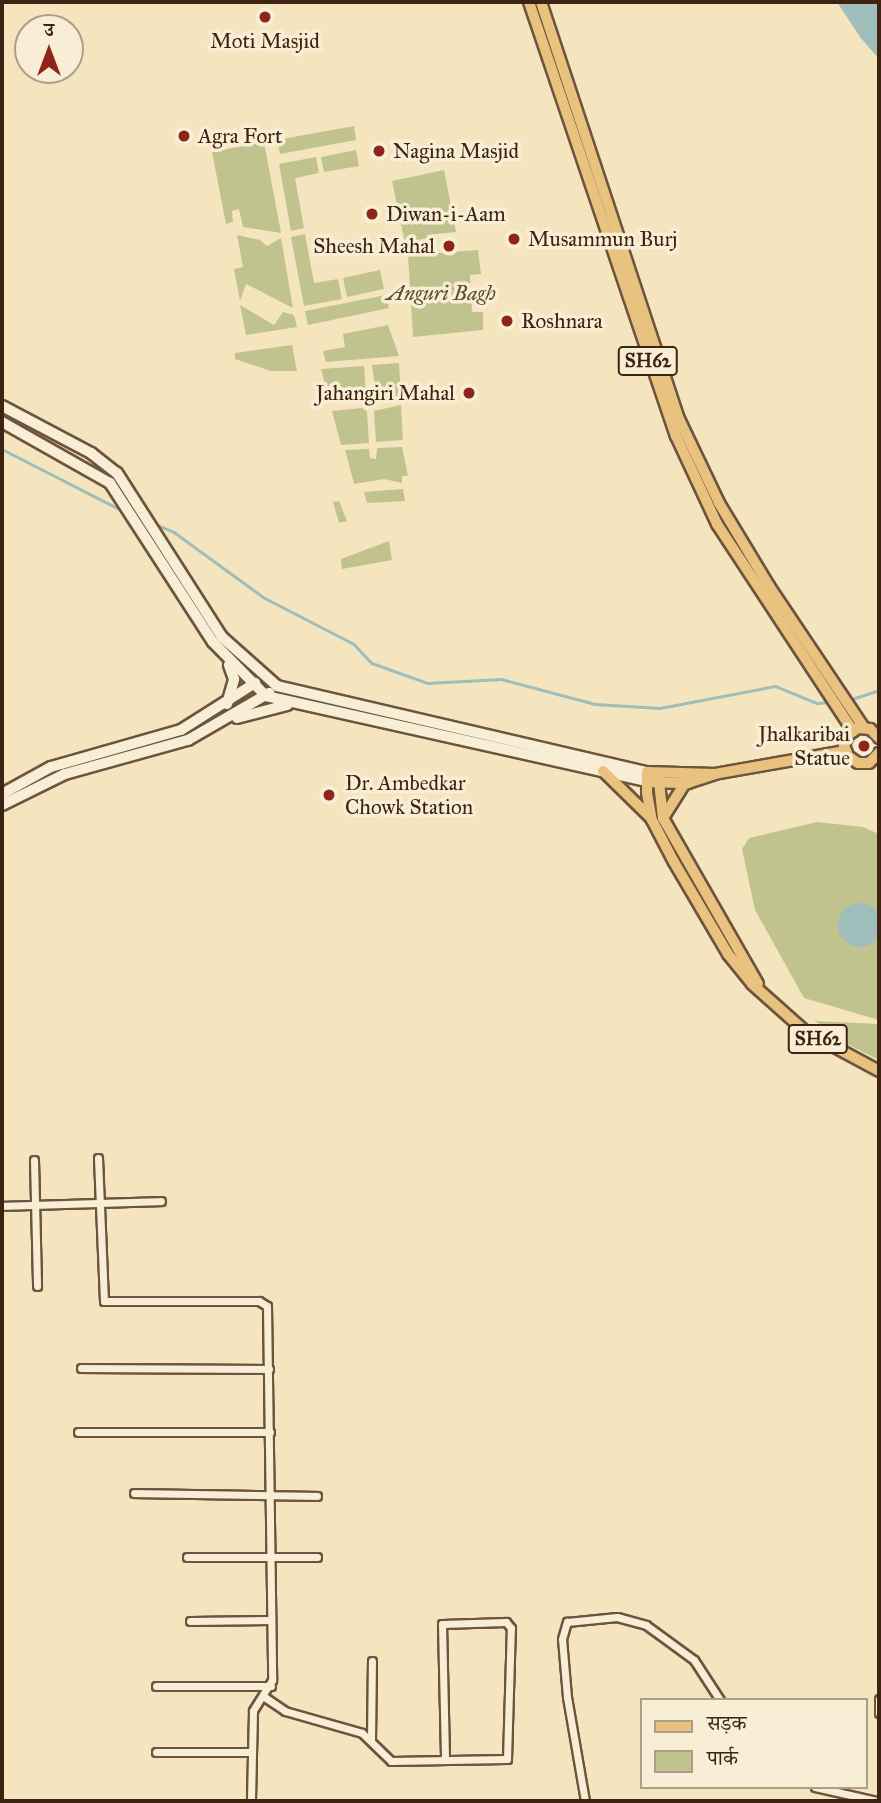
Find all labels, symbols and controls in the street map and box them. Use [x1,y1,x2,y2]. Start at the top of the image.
marker: Moti Masjid [257,9,273,25]
north arrow [14,14,84,84]
text: उ [44,18,54,41]
place label: Moti Masjid [210,28,320,54]
place label: Agra Fort [198,123,282,149]
marker: Agra Fort [176,128,192,144]
place label: Nagina Masjid [393,138,519,164]
marker: Nagina Masjid [371,143,387,159]
place label: Diwan-i-Aam [386,201,506,227]
marker: Diwan-i-Aam [364,206,380,222]
place label: Musammun Burj [528,226,677,252]
marker: Musammun Burj [506,231,522,247]
place label: Sheesh Mahal [313,233,435,259]
marker: Sheesh Mahal [441,238,457,254]
park label: Anguri Bagh [386,280,496,306]
place label: Roshnara [521,308,603,334]
marker: Roshnara [499,313,515,329]
road number: SH62 [616,346,680,376]
place label: Jahangiri Mahal [316,380,455,406]
marker: Jahangiri Mahal [461,385,477,401]
place label: Jhalkaribai Statue [758,721,850,771]
marker: Jhalkaribai Statue [856,738,872,754]
place label: Dr. Ambedkar Chowk Station [345,770,473,820]
marker: Dr. Ambedkar Chowk Station [319,785,339,805]
road number: SH62 [786,1023,850,1054]
legend [640,1698,867,1789]
text: सड़क [707,1710,746,1736]
text: पार्क [707,1745,738,1771]

